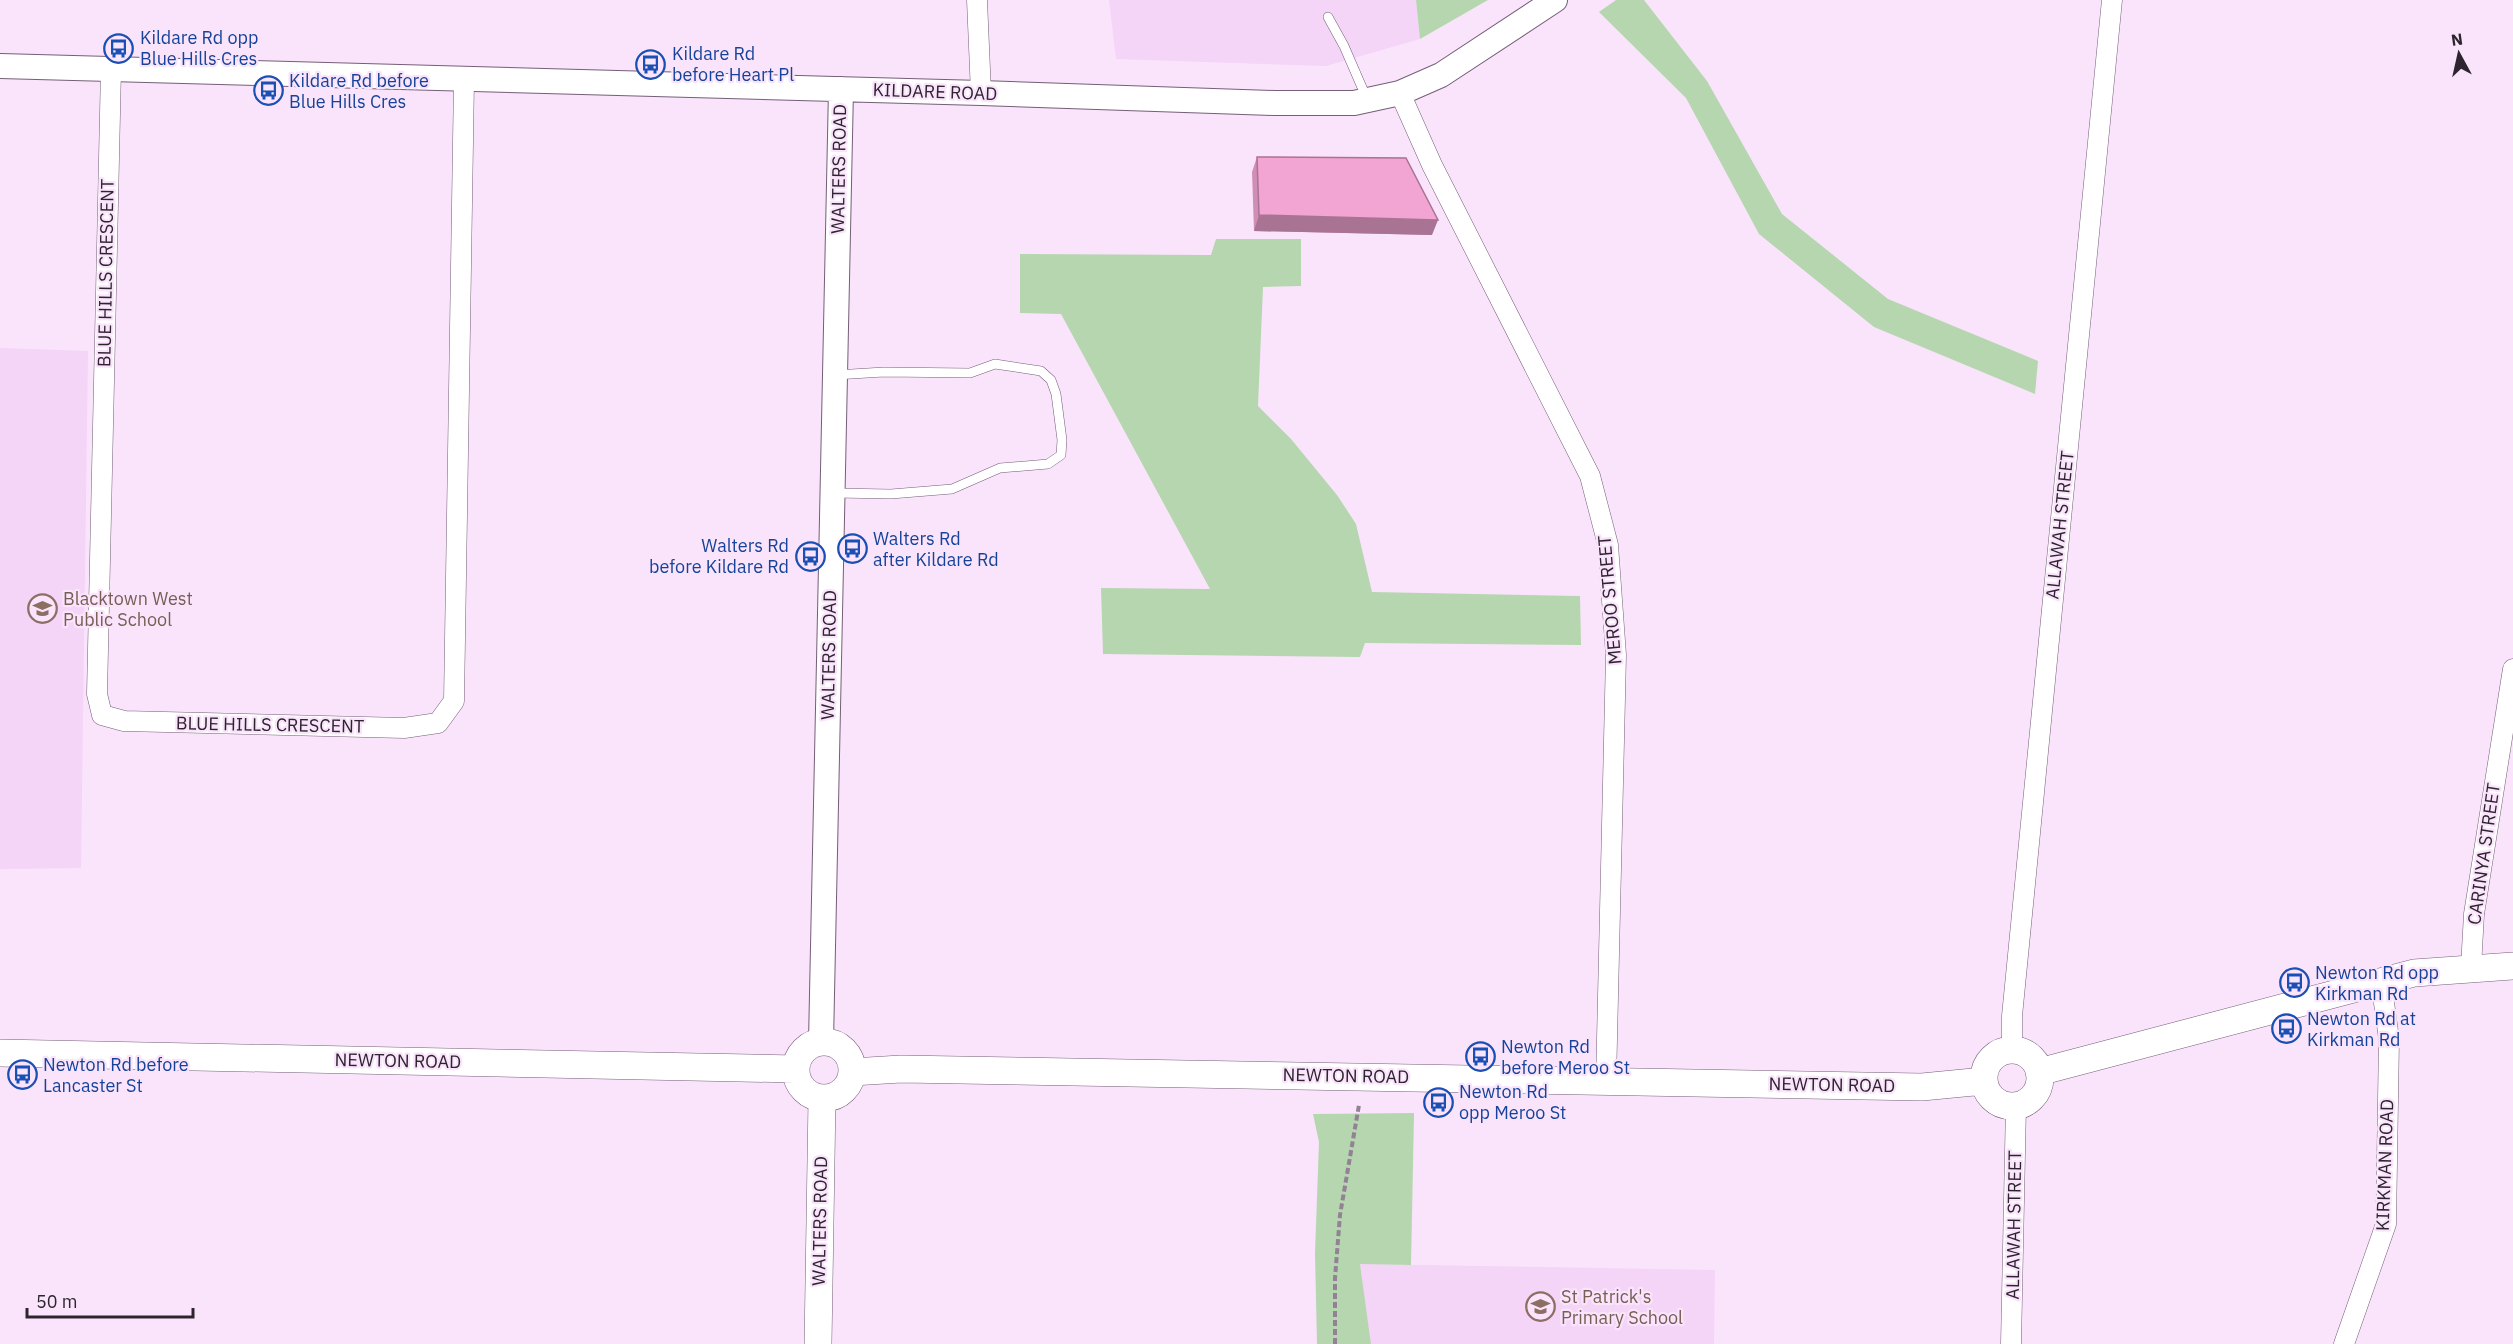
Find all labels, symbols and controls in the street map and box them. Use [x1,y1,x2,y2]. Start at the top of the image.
north arrow [2429,24,2489,84]
place label: Kildare Rd opp Blue Hills Cres [140,26,258,70]
text: N [2450,28,2464,50]
bus stop icon: Kildare Rd opp Blue Hills Cres [103,32,135,64]
place label: Kildare Rd before Heart Pl [672,42,794,86]
bus stop icon: Kildare Rd before Heart Pl [635,48,667,80]
place label: Kildare Rd before Blue Hills Cres [289,69,429,113]
bus stop icon: Kildare Rd before Blue Hills Cres [252,75,284,107]
street label: KILDARE ROAD [872,78,998,105]
street label: WALTERS ROAD [826,104,851,234]
street label: BLUE HILLS CRESCENT [92,179,119,367]
street label: ALLAWAH STREET [2040,450,2079,600]
place label: Walters Rd after Kildare Rd [873,527,999,571]
bus stop icon: Walters Rd after Kildare Rd [836,533,868,565]
place label: Walters Rd before Kildare Rd [649,534,789,578]
street label: MEROO STREET [1592,535,1627,666]
bus stop icon: Walters Rd before Kildare Rd [794,540,826,572]
place label: Blacktown West Public School [63,587,193,631]
street label: WALTERS ROAD [816,590,841,720]
school or university icon: Blacktown West Public School [26,593,58,625]
street label: BLUE HILLS CRESCENT [176,711,364,738]
street label: CARINYA STREET [2462,782,2505,926]
place label: Newton Rd opp Kirkman Rd [2315,961,2439,1005]
bus stop icon: Newton Rd opp Kirkman Rd [2278,967,2310,999]
place label: Newton Rd at Kirkman Rd [2307,1007,2416,1051]
bus stop icon: Newton Rd at Kirkman Rd [2270,1013,2302,1045]
place label: Newton Rd before Meroo St [1501,1035,1630,1079]
bus stop icon: Newton Rd before Meroo St [1464,1041,1496,1073]
street label: NEWTON ROAD [335,1048,462,1073]
place label: Newton Rd before Lancaster St [43,1053,189,1097]
bus stop icon: Newton Rd before Lancaster St [6,1059,38,1091]
street label: NEWTON ROAD [1283,1063,1410,1088]
street label: NEWTON ROAD [1769,1072,1896,1097]
place label: Newton Rd opp Meroo St [1459,1080,1566,1124]
bus stop icon: Newton Rd opp Meroo St [1422,1086,1454,1118]
street label: KIRKMAN ROAD [2371,1099,2398,1231]
street label: ALLAWAH STREET [2001,1150,2026,1300]
street label: WALTERS ROAD [807,1156,832,1286]
scale bar [27,1281,194,1319]
place label: St Patrick's Primary School [1561,1285,1683,1329]
text: 50 m [36,1290,78,1313]
school or university icon: St Patrick's Primary School [1524,1291,1556,1323]

